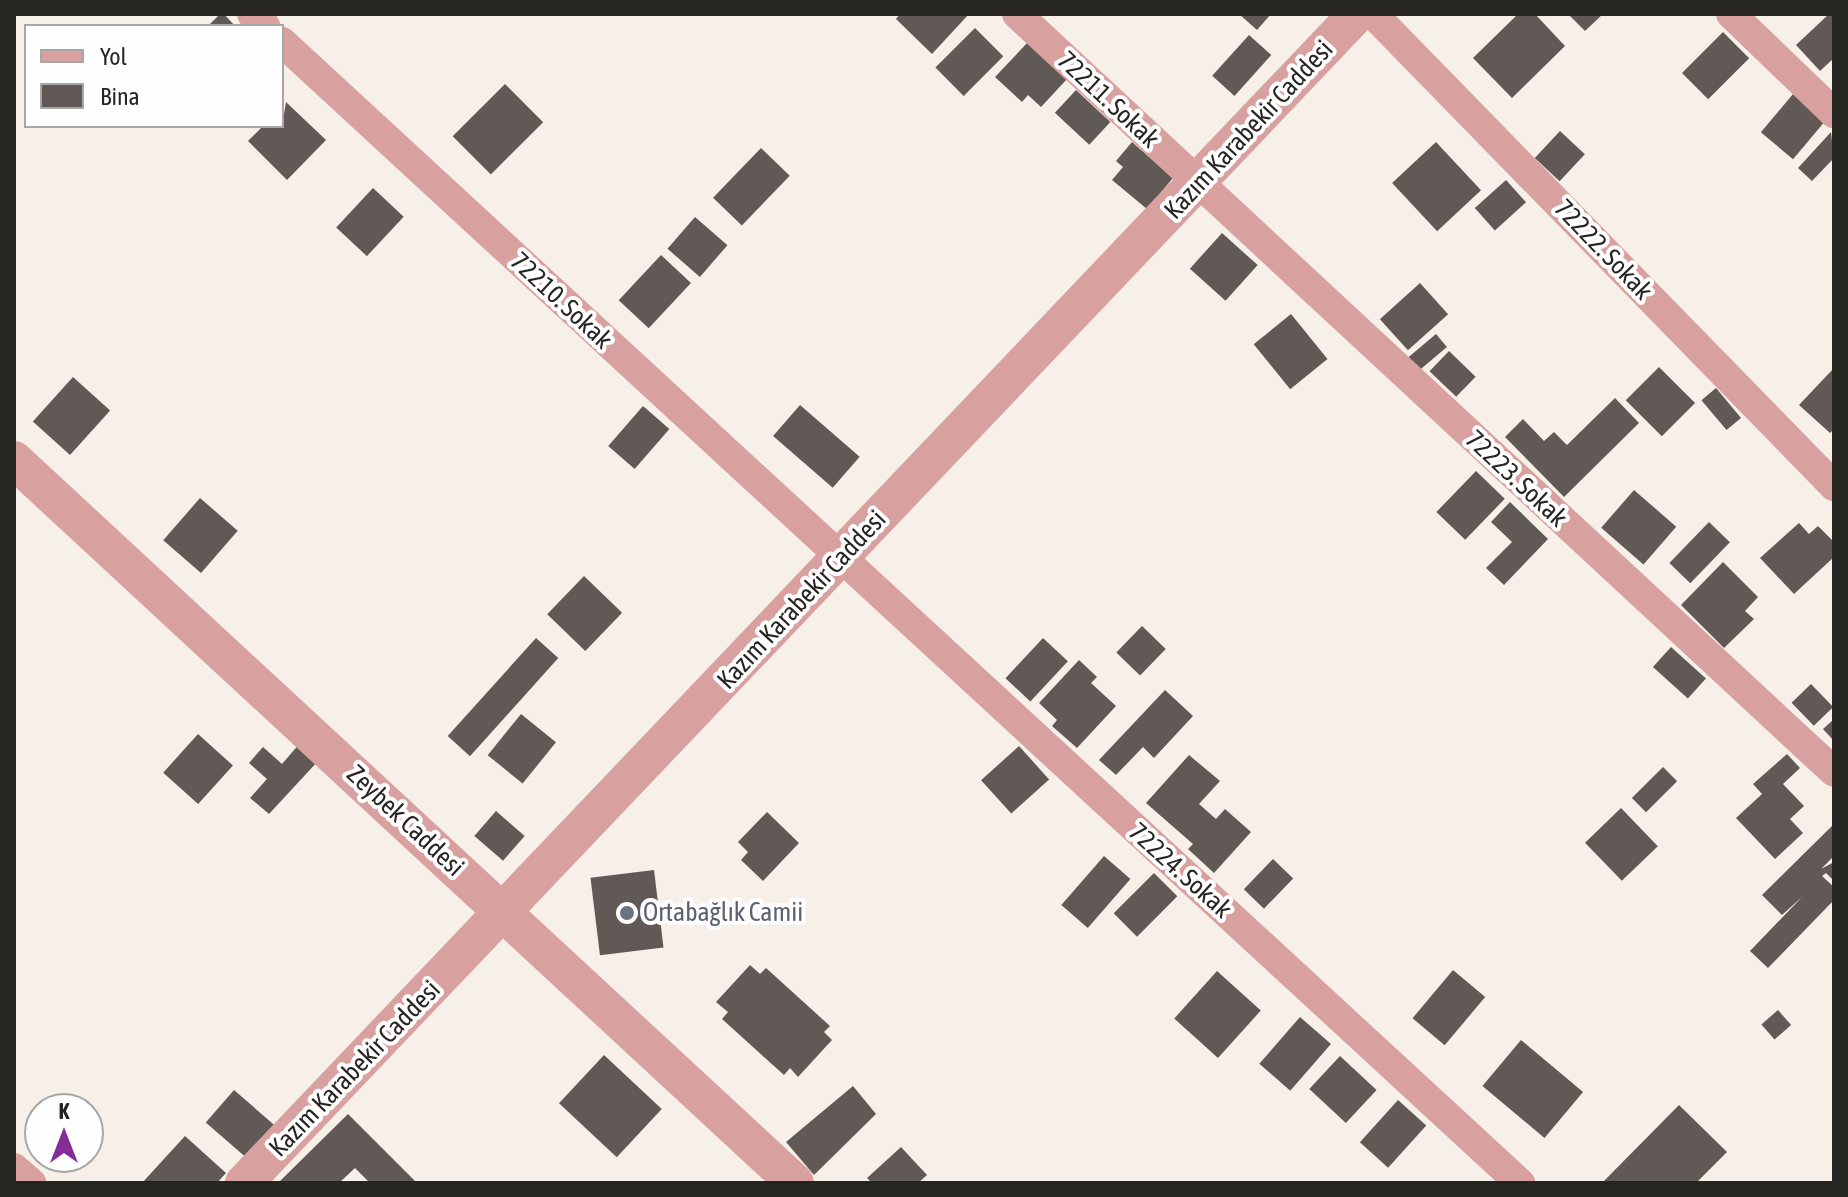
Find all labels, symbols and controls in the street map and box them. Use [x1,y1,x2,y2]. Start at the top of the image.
legend [24,24,284,128]
street label: Kazım Karabekir Caddesi [1158,34,1340,226]
text: Yol [100,43,127,70]
street label: 72211. Sokak [1051,45,1165,155]
text: Bina [100,83,140,110]
street label: 72222. Sokak [1548,193,1658,307]
street label: 72210. Sokak [504,246,618,356]
street label: 72223. Sokak [1459,424,1573,534]
street label: Kazım Karabekir Caddesi [711,504,893,696]
street label: Zeybek Caddesi [340,759,470,883]
street label: 72224. Sokak [1122,817,1238,925]
place label: Ortabağlık Camii [643,897,803,929]
marker: Ortabağlık Camii [618,904,636,922]
street label: Kazım Karabekir Caddesi [263,974,447,1164]
north arrow [24,1093,104,1173]
text: K [59,1098,69,1124]

